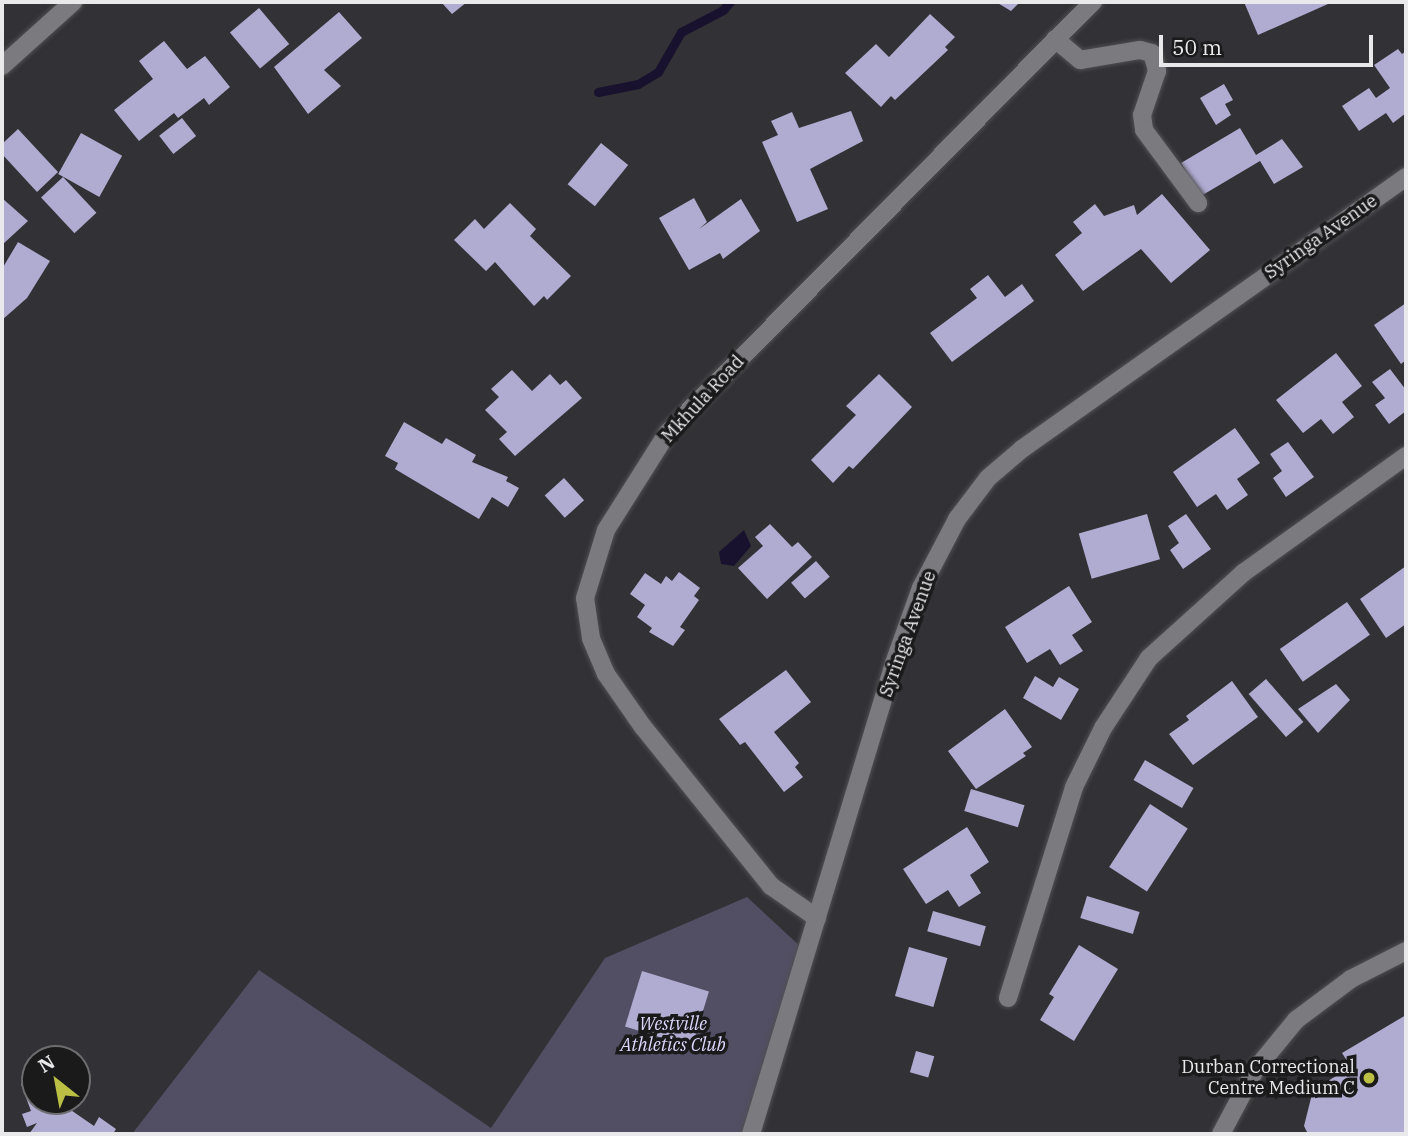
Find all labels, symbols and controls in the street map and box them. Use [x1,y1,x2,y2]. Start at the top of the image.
scale bar [1163,21,1376,65]
text: 50 m [1172,33,1222,61]
street label: Syringa Avenue [1261,190,1381,284]
street label: Mkhula Road [657,351,749,447]
street label: Syringa Avenue [875,568,941,700]
park label: Westville Athletics Club [620,1014,726,1056]
north arrow [21,1045,91,1115]
text: N [34,1050,59,1078]
place label: Durban Correctional Centre Medium C [1181,1057,1355,1100]
marker: Durban Correctional Centre Medium C [1361,1070,1377,1086]

